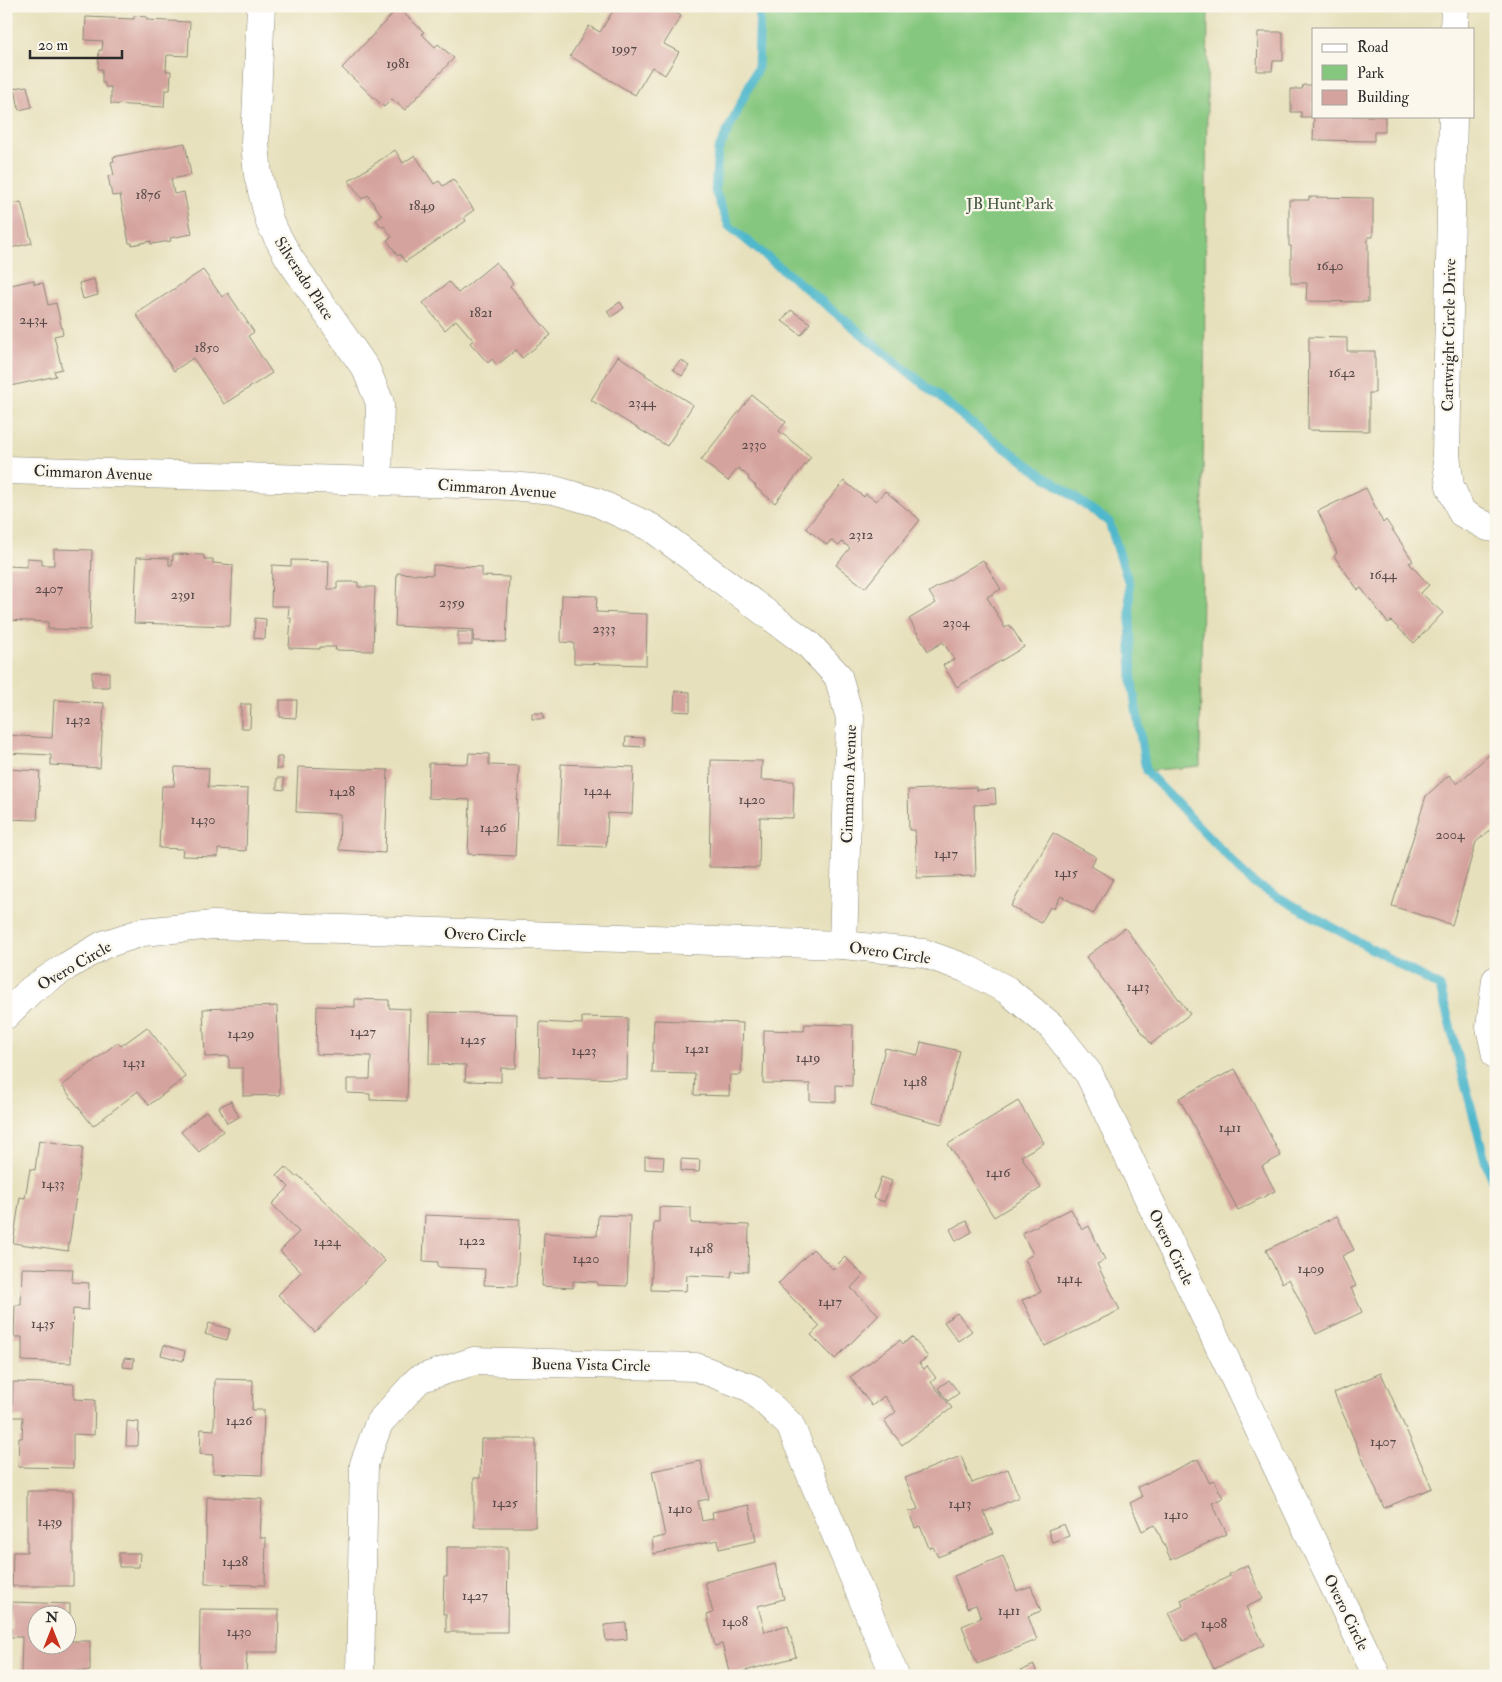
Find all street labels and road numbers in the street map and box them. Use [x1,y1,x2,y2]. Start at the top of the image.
street label: Silverado Place [270,233,339,324]
street label: Cartwright Circle Drive [1438,258,1460,412]
street label: Cimmaron Avenue [33,461,153,485]
street label: Cimmaron Avenue [437,475,557,503]
street label: Cimmaron Avenue [837,724,861,844]
street label: Overo Circle [443,924,527,946]
street label: Overo Circle [34,936,115,995]
street label: Overo Circle [848,937,932,969]
street label: Overo Circle [1144,1206,1198,1289]
street label: Buena Vista Circle [531,1354,651,1376]
street label: Overo Circle [1319,1571,1373,1654]

